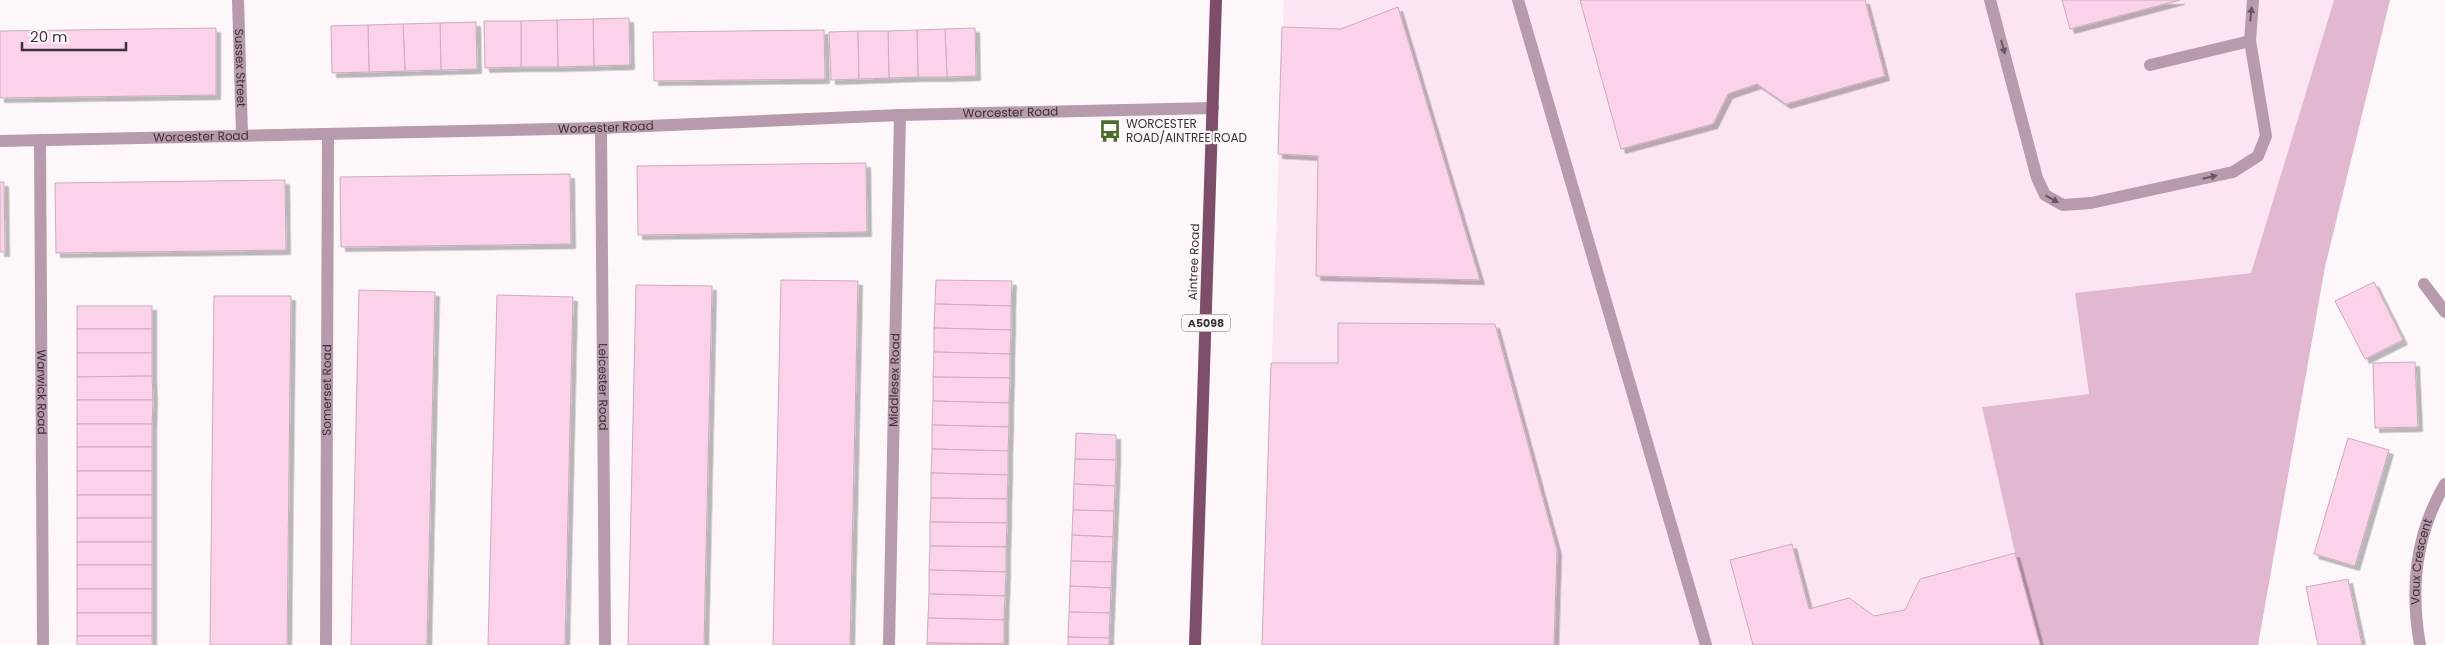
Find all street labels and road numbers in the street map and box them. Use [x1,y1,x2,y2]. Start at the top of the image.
street label: Sussex Street [231,28,250,108]
street label: Worcester Road [963,102,1059,122]
street label: Worcester Road [558,117,654,137]
street label: Worcester Road [153,127,249,146]
street label: Aintree Road [1184,223,1203,301]
road number: A5098 [1182,314,1230,332]
street label: Middlesex Road [885,333,903,427]
street label: Leicester Road [595,343,612,431]
street label: Somerset Road [318,344,335,436]
street label: Warwick Road [33,349,51,435]
street label: Vaux Crescent [2406,516,2436,605]

